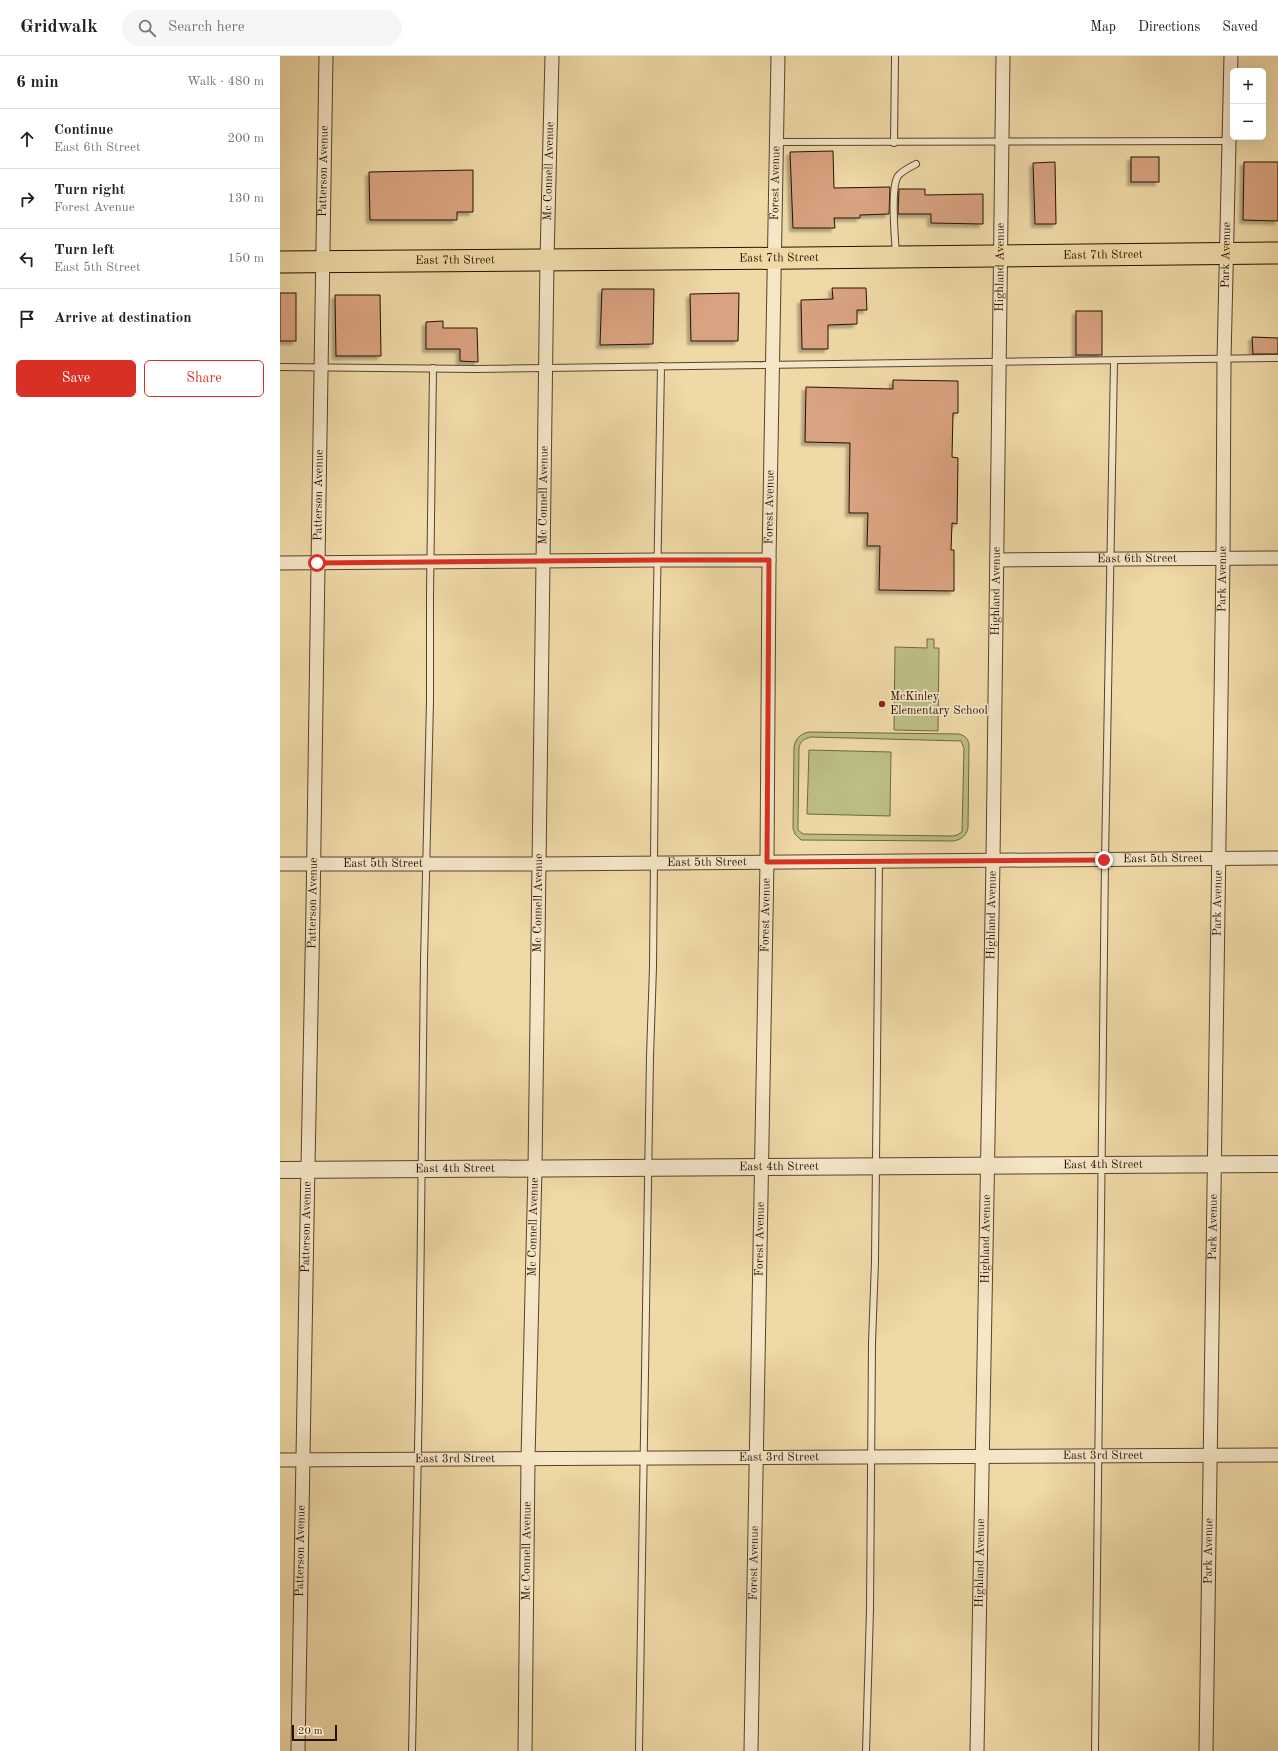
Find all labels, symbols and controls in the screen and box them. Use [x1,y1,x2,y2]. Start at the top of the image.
search box [122,10,402,46]
icon: search [136,17,158,39]
text: Gridwalk [20,18,98,37]
text: Search here [168,20,245,35]
text: Map [1090,20,1116,34]
text: Directions [1138,20,1200,34]
text: Saved [1222,20,1258,34]
map controls [1230,68,1266,140]
button: + [1230,68,1266,104]
text: 6 min [16,74,59,91]
text: Walk · 480 m [187,75,264,88]
button: − [1230,104,1266,140]
street label: Mc Connell Avenue [542,121,556,221]
text: Continue [54,123,113,138]
street label: Patterson Avenue [317,125,331,217]
icon: ahead [16,128,38,150]
text: 200 m [227,132,264,145]
text: East 6th Street [54,141,140,154]
street label: Forest Avenue [769,145,782,221]
text: Turn right [54,183,125,198]
icon: right [16,188,38,210]
text: 130 m [227,192,264,205]
text: Forest Avenue [54,201,135,214]
street label: Park Avenue [1220,221,1233,288]
street label: Highland Avenue [994,222,1007,312]
text: Turn left [54,243,114,258]
icon: left [16,248,38,270]
street label: East 7th Street [1063,249,1143,262]
text: 150 m [227,252,264,265]
street label: East 7th Street [739,252,819,265]
street label: East 7th Street [415,254,495,267]
text: East 5th Street [54,261,140,274]
icon: arrive [16,308,38,330]
text: Arrive at destination [54,311,192,326]
button: Save [16,360,136,397]
button: Share [144,360,264,397]
street label: Mc Connell Avenue [537,445,551,545]
street label: Patterson Avenue [312,449,326,541]
street label: Forest Avenue [763,469,777,545]
street label: Park Avenue [1216,545,1229,612]
street label: Highland Avenue [990,546,1003,636]
street label: East 6th Street [1097,553,1177,565]
route start [308,554,326,572]
place label: McKinley Elementary School [890,691,988,717]
marker: McKinley Elementary School [877,699,887,709]
route end [1095,851,1113,869]
street label: East 5th Street [1123,852,1203,865]
street label: Mc Connell Avenue [532,853,545,953]
street label: East 5th Street [667,856,747,869]
street label: Patterson Avenue [306,857,320,949]
street label: East 5th Street [343,857,423,870]
street label: Park Avenue [1212,869,1225,936]
street label: Highland Avenue [985,870,999,960]
street label: Forest Avenue [759,877,773,953]
street label: East 4th Street [1063,1159,1143,1171]
street label: East 4th Street [739,1161,819,1173]
street label: East 4th Street [415,1163,495,1175]
street label: Mc Connell Avenue [526,1177,541,1277]
street label: Patterson Avenue [300,1181,314,1273]
street label: Park Avenue [1207,1193,1220,1260]
street label: Highland Avenue [979,1194,993,1284]
street label: Forest Avenue [754,1201,767,1276]
street label: East 3rd Street [1063,1450,1143,1462]
street label: East 3rd Street [739,1451,819,1464]
street label: East 3rd Street [415,1453,495,1465]
street label: Mc Connell Avenue [521,1501,534,1601]
street label: Patterson Avenue [294,1505,308,1597]
street label: Park Avenue [1202,1517,1215,1584]
street label: Highland Avenue [974,1518,987,1608]
street label: Forest Avenue [748,1525,761,1600]
scale bar [292,1723,337,1742]
text: 20 m [298,1726,323,1737]

